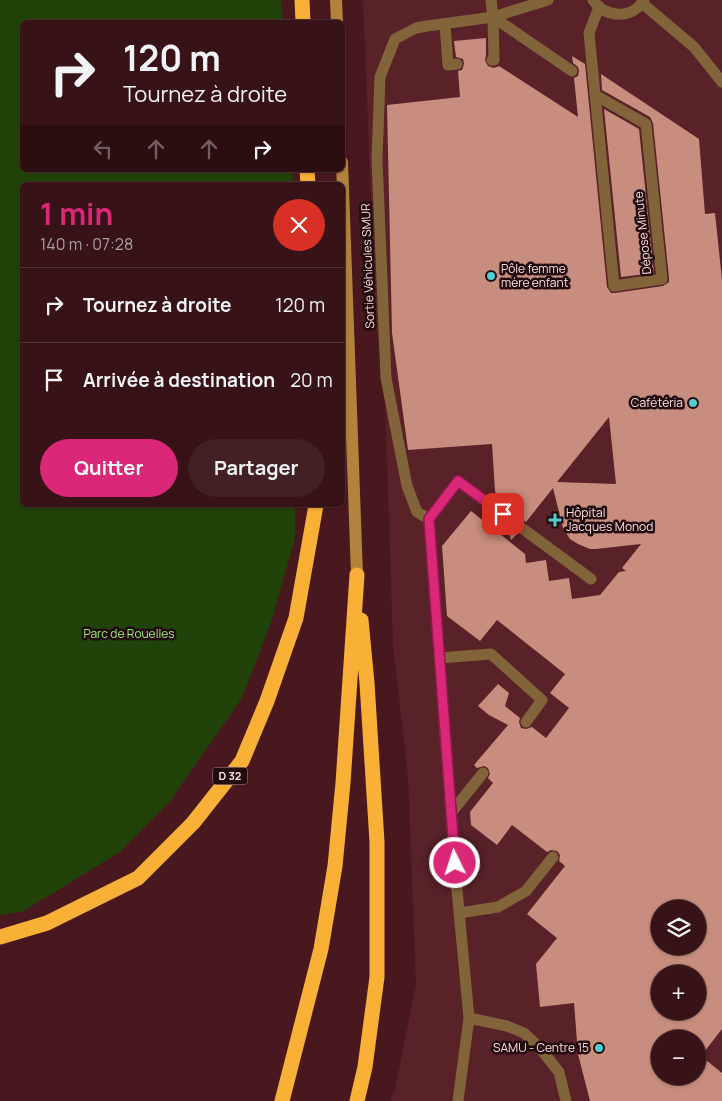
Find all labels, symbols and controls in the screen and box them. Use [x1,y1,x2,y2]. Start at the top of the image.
text: 120 m [123,34,221,82]
icon: right [40,40,105,105]
text: Tournez à droite [123,79,287,109]
icon: left [89,135,117,163]
icon: ahead [142,135,170,163]
icon: ahead [195,135,223,163]
icon: right [248,135,276,163]
street label: Dépose Minute [630,191,655,275]
text: 1 min [40,193,113,234]
button: close [273,199,325,251]
street label: Sortie Véhicules SMUR [357,203,378,329]
text: 140 m · 07:28 [40,233,133,255]
place label: Pôle femme mère enfant [501,260,569,291]
marker: Pôle femme mère enfant [485,270,497,282]
icon: right [40,291,68,319]
text: Tournez à droite [83,292,231,318]
text: 120 m [275,292,325,318]
icon: arrive [40,366,68,394]
text: Arrivée à destination [83,367,275,393]
text: 20 m [290,367,333,393]
place label: Cafétéria [631,394,683,411]
marker: Cafétéria [687,397,699,409]
button: Quitter [40,439,178,497]
button: Partager [188,439,325,497]
pin [482,493,524,535]
icon: arrive [489,500,517,528]
place label: Hôpital Jacques Monod [566,504,653,535]
marker: Hôpital Jacques Monod [548,513,562,527]
park label: Parc de Rouelles [83,625,175,642]
road number: D 32 [212,768,248,784]
position arrow [428,836,480,888]
map controls [651,900,706,1085]
button: layers [651,900,706,955]
button: + [651,965,706,1020]
button: − [651,1030,706,1085]
place label: SAMU - Centre 15 [493,1039,589,1056]
marker: SAMU - Centre 15 [593,1042,605,1054]

